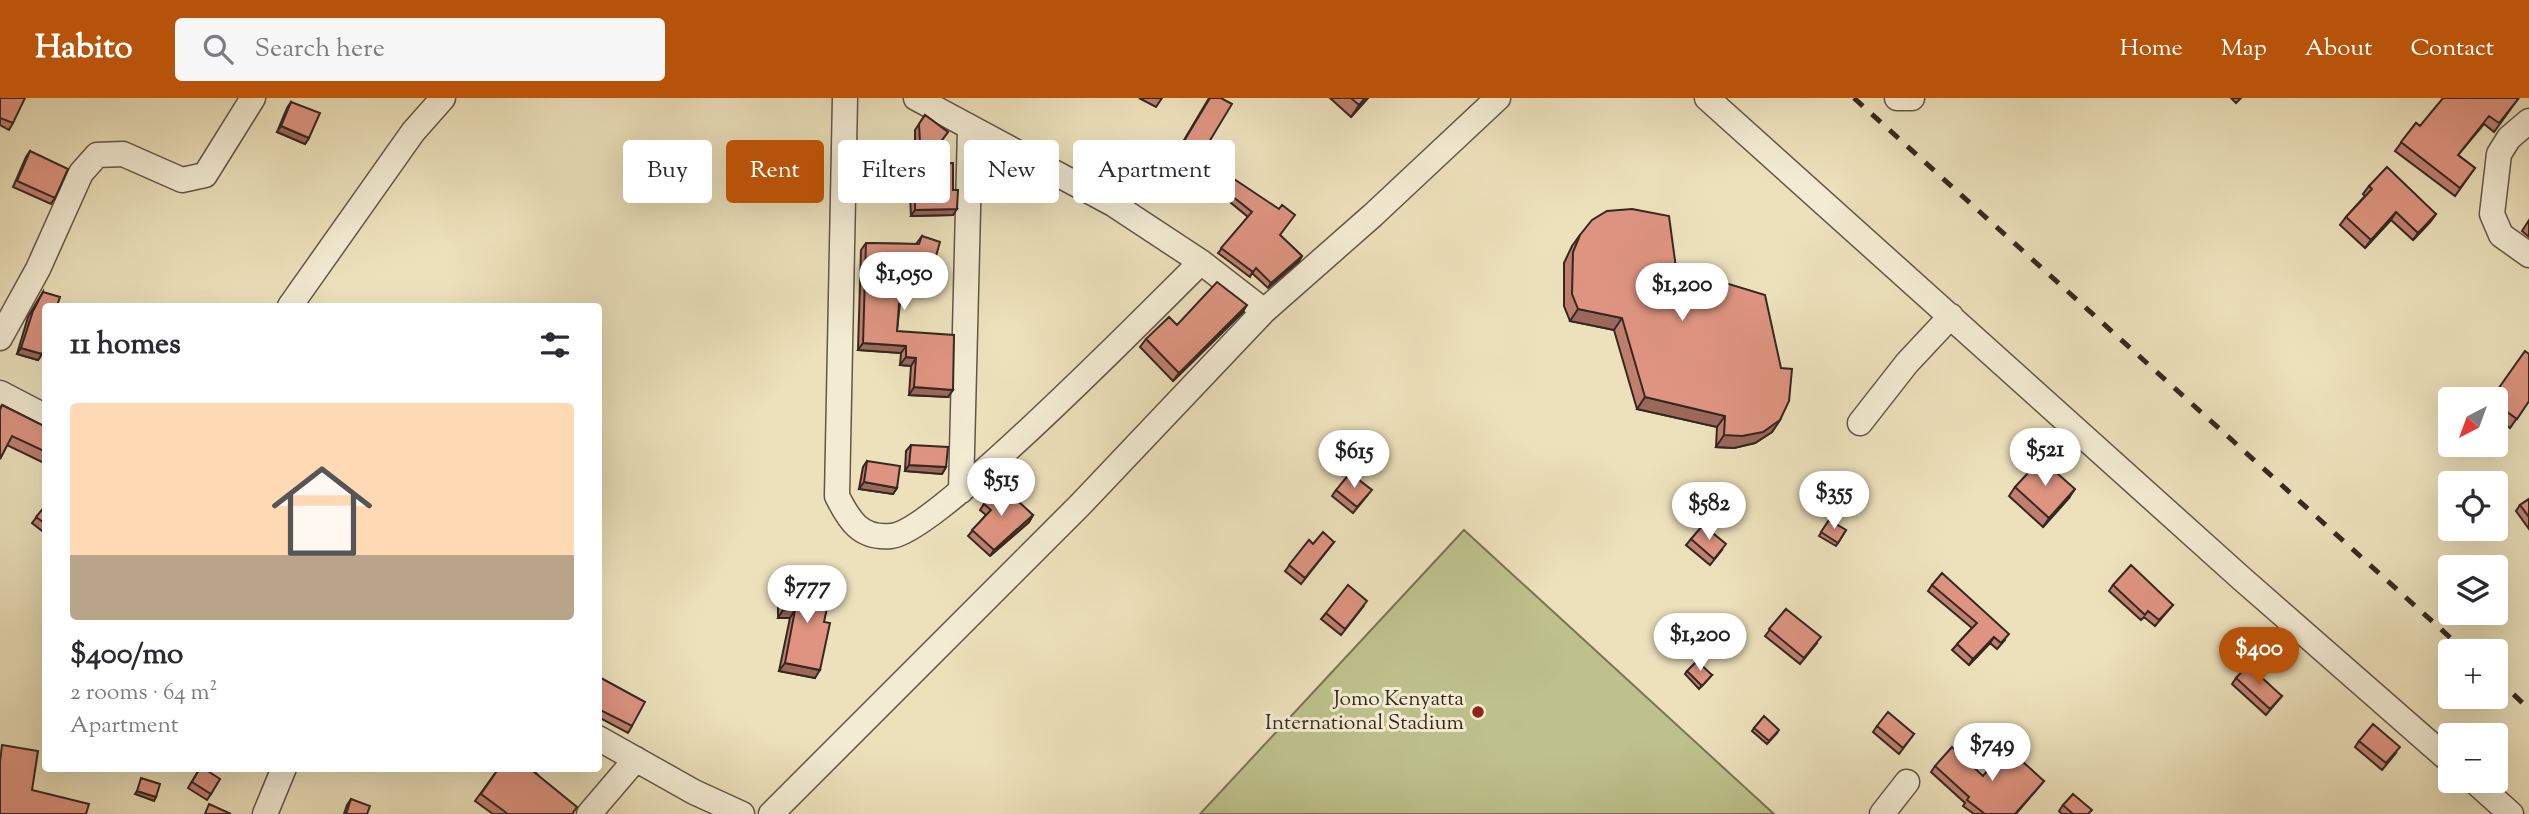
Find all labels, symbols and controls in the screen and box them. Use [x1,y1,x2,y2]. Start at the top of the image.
search box [175,18,665,81]
text: Habito [35,25,133,73]
icon: search [199,30,237,68]
text: Search here [255,31,385,68]
text: Home [2120,32,2183,66]
text: Map [2221,32,2267,66]
text: About [2305,32,2372,66]
text: Contact [2410,32,2494,66]
chip: Buy [623,140,712,203]
chip: Rent [726,140,824,203]
chip: Filters [838,140,950,203]
chip: New [964,140,1059,203]
chip: Apartment [1073,140,1235,203]
pin: $1,050 [847,252,961,312]
text: $1,050 [875,258,933,291]
pin: $1,200 [1625,264,1739,323]
text: $1,200 [1652,269,1712,302]
text: 11 homes [70,324,181,367]
icon: filters [536,326,574,364]
north arrow [2438,387,2508,457]
map controls [2438,387,2508,793]
pin: $521 [2004,428,2086,488]
pin: $615 [1313,430,1395,490]
text: $521 [2026,434,2064,467]
text: $615 [1334,436,1374,469]
icon: home [259,448,385,574]
pin: $515 [960,458,1042,518]
text: $515 [983,464,1019,497]
button: locate [2438,471,2508,541]
pin: $355 [1793,472,1875,531]
text: $355 [1815,477,1853,510]
pin: $582 [1668,482,1750,542]
text: $582 [1688,488,1730,521]
button: layers [2438,555,2508,625]
pin: $777 [766,566,848,625]
text: $777 [784,571,830,604]
pin: $1,200 [1643,614,1757,673]
text: $1,200 [1670,619,1730,652]
pin: $400 [2218,628,2300,687]
text: $400 [2235,633,2283,666]
text: $400/mo [70,634,183,677]
button: + [2438,639,2508,709]
text: 2 rooms · 64 m² [70,677,217,710]
place label: Jomo Kenyatta International Stadium [1265,685,1464,739]
marker: Jomo Kenyatta International Stadium [1470,704,1486,720]
text: Apartment [70,710,179,743]
button: − [2438,723,2508,793]
pin: $749 [1951,724,2033,783]
text: $749 [1970,729,2014,762]

